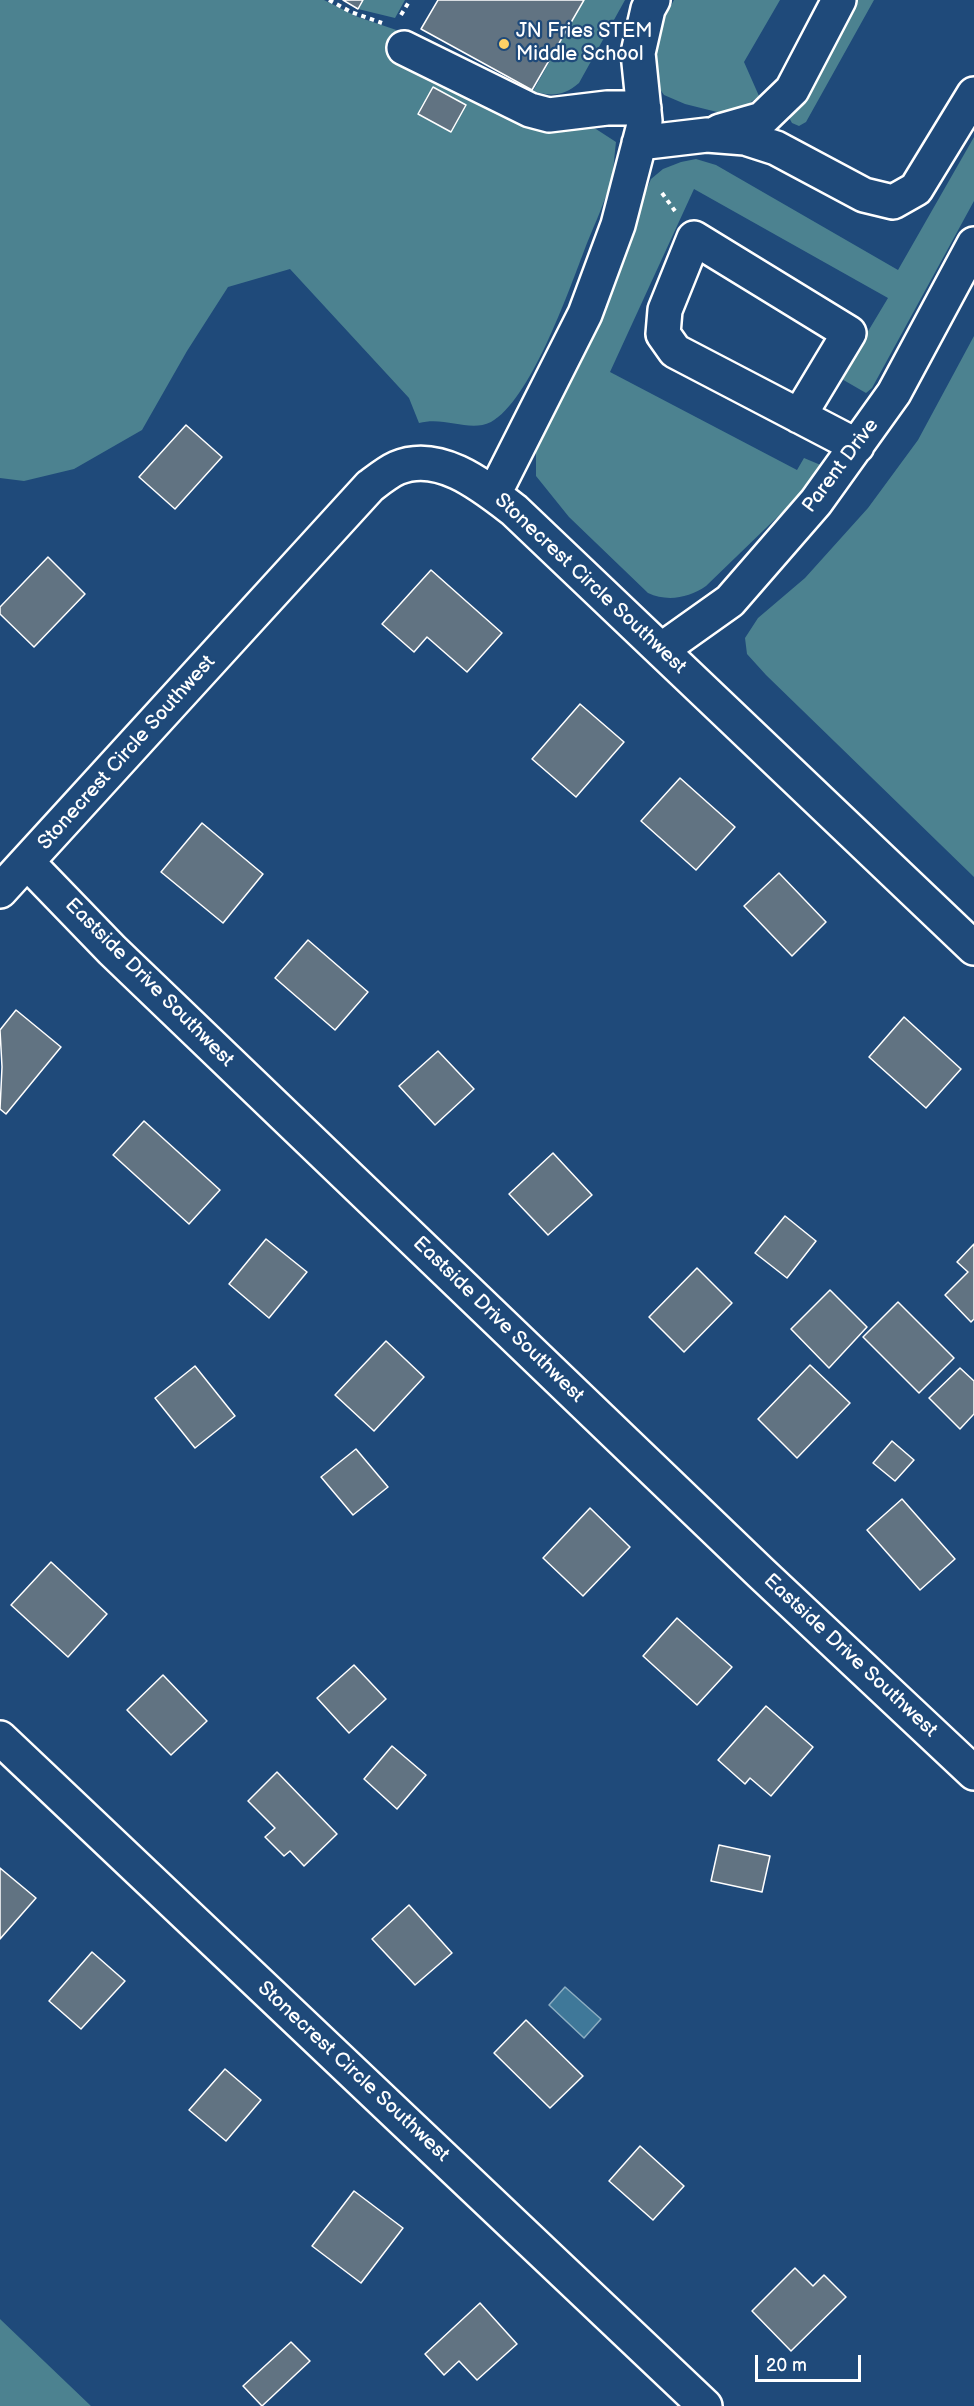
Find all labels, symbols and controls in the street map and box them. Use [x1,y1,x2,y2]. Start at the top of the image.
place label: JN Fries STEM Middle School [516,20,652,67]
marker: JN Fries STEM Middle School [497,37,511,51]
street label: Parent Drive [798,414,884,518]
street label: Stonecrest Circle Southwest [489,489,691,679]
street label: Stonecrest Circle Southwest [33,651,221,855]
street label: Eastside Drive Southwest [60,894,238,1072]
street label: Eastside Drive Southwest [407,1232,589,1408]
street label: Eastside Drive Southwest [758,1569,942,1743]
street label: Stonecrest Circle Southwest [252,1977,454,2167]
scale bar [758,2343,864,2381]
text: 20 m [766,2355,807,2376]

